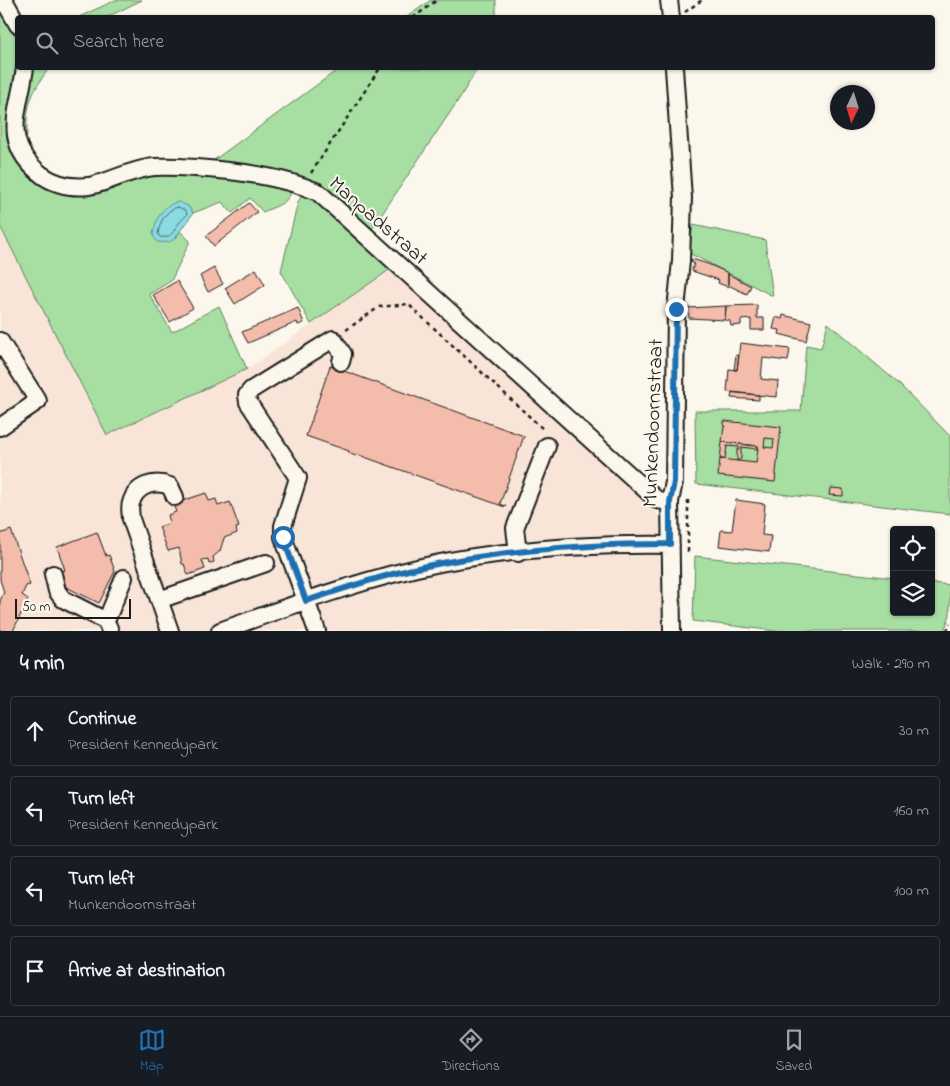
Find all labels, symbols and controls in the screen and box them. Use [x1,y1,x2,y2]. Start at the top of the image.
search box [15,15,935,70]
icon: search [33,29,61,57]
text: Search here [73,29,164,56]
north arrow [830,85,875,130]
street label: Manpadstraat [321,170,434,273]
route end [665,298,688,321]
street label: Munkendoornstraat [636,338,672,508]
route start [272,526,295,549]
map controls [890,526,935,616]
button: locate [890,526,935,571]
button: layers [890,571,935,616]
scale bar [15,596,131,619]
text: 50 m [22,597,50,618]
text: 4 min [20,649,64,679]
text: Walk · 290 m [852,652,930,676]
text: Continue [68,706,136,733]
icon: ahead [21,717,49,745]
text: 30 m [899,719,929,743]
text: President Kennedypark [68,733,218,757]
text: Turn left [68,786,135,813]
icon: left [21,797,49,825]
text: 160 m [894,799,929,823]
text: President Kennedypark [68,813,218,837]
text: Turn left [68,866,135,893]
icon: left [21,877,49,905]
text: 100 m [894,879,929,903]
text: Munkendoornstraat [68,893,196,917]
icon: arrive [21,957,49,985]
text: Arrive at destination [68,958,225,985]
tab: Map [138,1026,166,1077]
tab: Directions [442,1026,500,1077]
tab: Saved [776,1026,812,1077]

